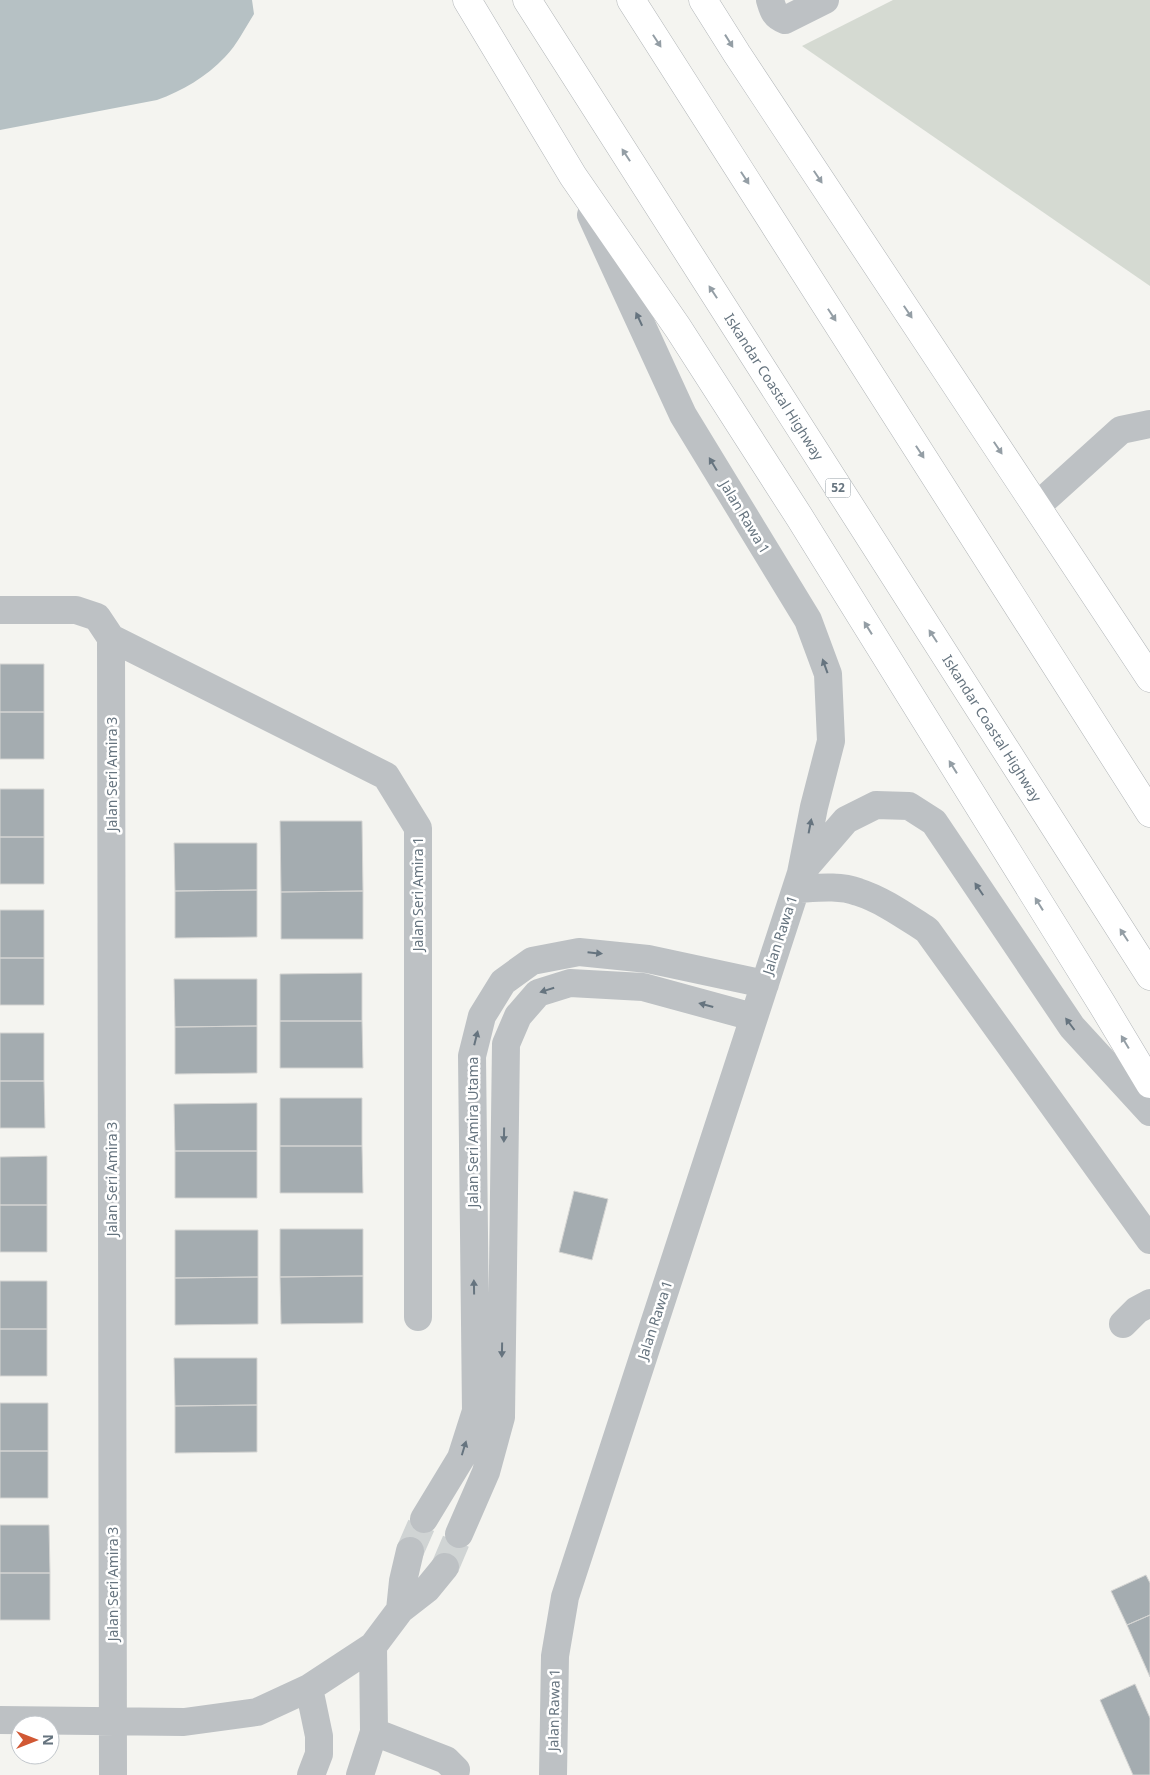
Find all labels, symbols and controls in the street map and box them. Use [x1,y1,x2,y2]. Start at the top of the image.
one-way arrow [653,34,662,48]
one-way arrow [724,35,734,48]
one-way arrow [621,149,630,162]
one-way arrow [814,170,823,184]
one-way arrow [740,171,749,185]
one-way arrow [709,286,718,299]
one-way arrow [904,306,913,319]
one-way arrow [827,308,837,322]
street label: Iskandar Coastal Highway [720,310,829,464]
one-way arrow [634,312,642,326]
one-way arrow [993,441,1003,454]
one-way arrow [915,445,924,459]
one-way arrow [708,457,717,470]
street label: Jalan Rawa 1 [715,475,775,557]
road number: 52 [826,478,850,498]
one-way arrow [863,622,872,635]
one-way arrow [928,629,937,642]
street label: Iskandar Coastal Highway [938,651,1047,806]
one-way arrow [821,658,829,673]
street label: Jalan Seri Amira 3 [102,717,121,833]
one-way arrow [948,760,958,773]
one-way arrow [807,817,815,833]
street label: Jalan Seri Amira 1 [408,837,427,953]
one-way arrow [974,883,984,896]
street label: Jalan Rawa 1 [757,893,801,979]
one-way arrow [1035,898,1044,911]
one-way arrow [1119,928,1128,941]
one-way arrow [587,950,603,958]
one-way arrow [540,986,555,994]
one-way arrow [699,1000,714,1008]
one-way arrow [1065,1018,1076,1031]
one-way arrow [472,1030,480,1045]
one-way arrow [1120,1036,1129,1049]
street label: Jalan Seri Amira Utama [463,1057,482,1209]
street label: Jalan Seri Amira 3 [102,1122,121,1238]
one-way arrow [500,1128,508,1144]
street label: Jalan Rawa 1 [632,1278,676,1364]
one-way arrow [470,1279,478,1295]
one-way arrow [497,1343,505,1359]
one-way arrow [461,1440,469,1455]
street label: Jalan Seri Amira 3 [103,1527,122,1643]
street label: Jalan Rawa 1 [543,1669,564,1753]
north arrow [10,1715,60,1765]
text: N [39,1734,58,1746]

